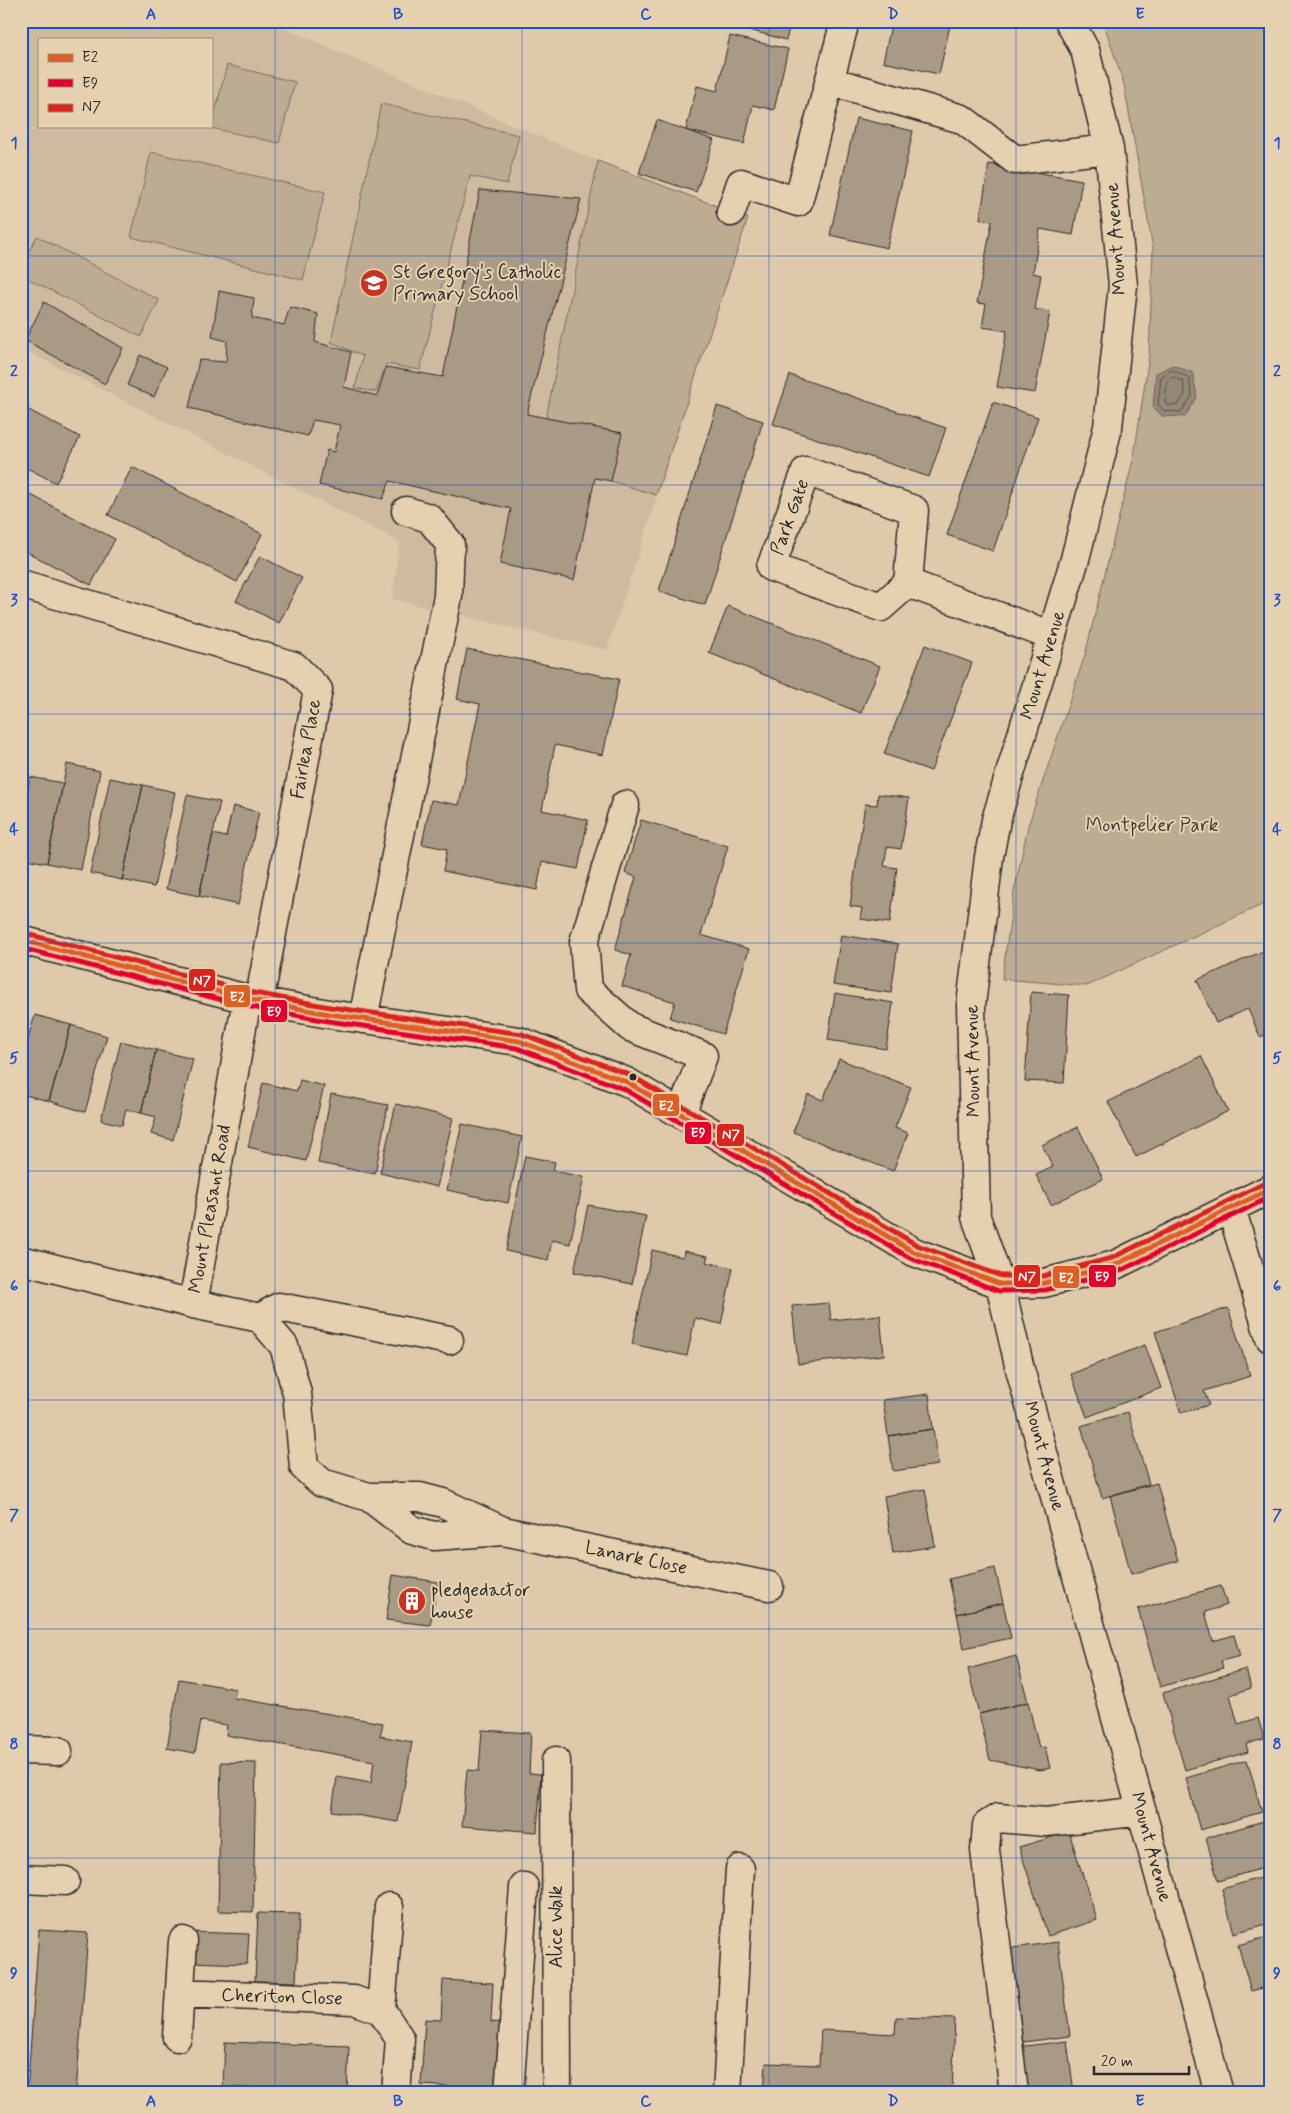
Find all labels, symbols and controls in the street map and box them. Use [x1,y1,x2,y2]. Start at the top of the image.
text: A [146,4,156,25]
text: B [393,4,403,25]
text: C [640,4,652,25]
text: D [887,4,899,25]
text: E [1135,4,1145,25]
legend [38,38,212,128]
text: E2 [82,48,98,68]
text: E9 [82,74,98,94]
text: N7 [82,98,101,118]
text: 1 [10,133,18,154]
text: 1 [1273,133,1281,154]
street label: Mount Avenue [1100,182,1132,296]
place label: St Gregory's Catholic Primary School [393,260,562,307]
school or university icon: St Gregory's Catholic Primary School [359,268,389,298]
text: 2 [10,361,18,382]
text: 2 [1273,361,1281,382]
street label: Park Gate [765,475,815,559]
text: 3 [10,590,18,611]
text: 3 [1273,590,1281,611]
street label: Mount Avenue [1015,607,1071,723]
street label: Fairlea Place [285,697,327,801]
park label: Montpelier Park [1086,813,1219,838]
text: 4 [9,819,19,840]
text: 4 [1272,819,1282,840]
line badge: N7 [188,968,216,992]
text: N7 [193,972,211,990]
line badge: E2 [223,984,251,1008]
text: E2 [229,988,245,1006]
line badge: E9 [260,999,288,1023]
text: E9 [266,1003,282,1021]
street label: Mount Avenue [960,1004,986,1118]
text: 5 [9,1048,19,1069]
text: 5 [1272,1048,1282,1069]
unlabelled marker [628,1072,638,1082]
line badge: E2 [652,1093,680,1117]
text: E2 [658,1097,674,1115]
line badge: E9 [684,1121,712,1145]
street label: Mount Pleasant Road [183,1123,237,1295]
line badge: N7 [716,1123,745,1147]
text: E9 [690,1124,706,1142]
text: N7 [722,1126,740,1144]
line badge: N7 [1013,1264,1041,1288]
line badge: E9 [1088,1264,1117,1288]
line badge: E2 [1052,1265,1080,1289]
text: N7 [1018,1268,1036,1286]
text: E9 [1094,1268,1110,1286]
text: E2 [1058,1269,1074,1287]
text: 6 [10,1276,18,1297]
text: 6 [1273,1276,1281,1297]
street label: Mount Avenue [1017,1398,1071,1514]
text: 7 [9,1505,19,1526]
text: 7 [1272,1505,1282,1526]
street label: Lanark Close [583,1535,689,1581]
place label: pledgedactor house [431,1578,530,1625]
building icon: pledgedactor house [397,1586,427,1616]
text: 8 [9,1734,19,1755]
text: 8 [1272,1734,1282,1755]
street label: Mount Avenue [1124,1789,1178,1905]
street label: Alice Walk [544,1885,569,1968]
text: 9 [10,1963,18,1984]
text: 9 [1273,1963,1281,1984]
street label: Cheriton Close [221,1982,343,2012]
scale bar [1094,2044,1188,2076]
text: 20 m [1101,2052,1133,2072]
text: A [146,2091,156,2112]
text: B [393,2091,403,2112]
text: C [640,2091,652,2112]
text: D [887,2091,899,2112]
text: E [1135,2091,1145,2112]

